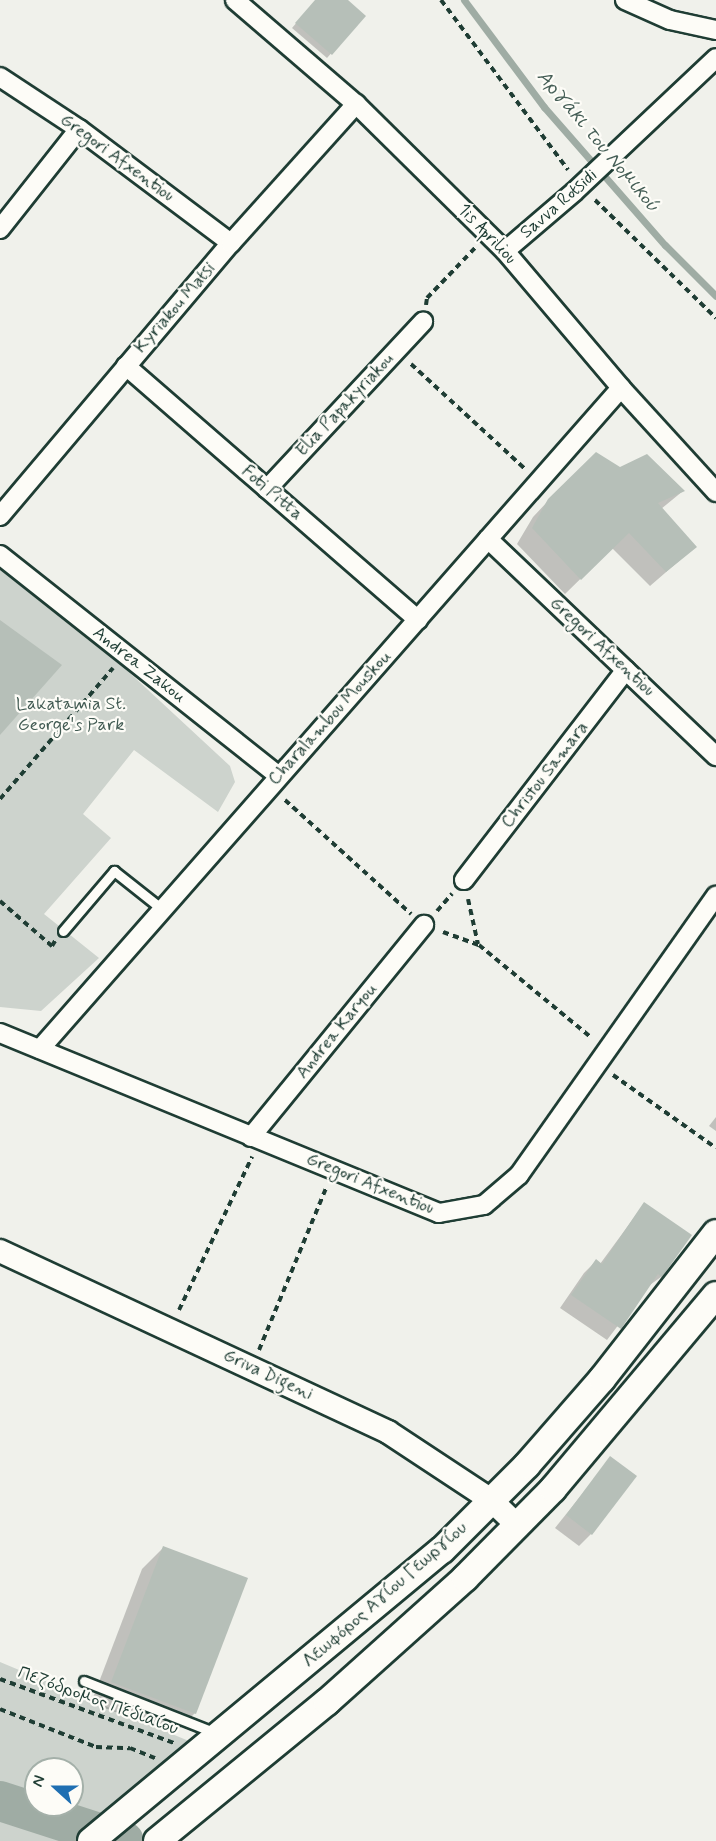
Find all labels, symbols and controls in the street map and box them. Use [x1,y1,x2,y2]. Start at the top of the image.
water label: Αργάκι του Νομικού [532,65,664,217]
street label: Gregori Afxentiou [56,109,178,207]
street label: Savva Rotsidi [516,164,602,244]
street label: 1is Apriliou [453,199,521,269]
street label: Kyriakou Matsi [130,258,220,358]
street label: Elia Papakyriakou [291,348,399,462]
street label: Foti Pitta [237,461,307,525]
street label: Gregori Afxentiou [545,593,659,701]
street label: Andrea Zakou [88,622,190,708]
street label: Charalambou Mouskou [265,647,395,789]
park label: Lakatamia St. George's Park [16,694,126,736]
street label: Christou Samara [497,717,593,833]
street label: Andrea Karyou [292,979,382,1083]
street label: Gregori Afxentiou [303,1149,437,1219]
street label: Griva Digeni [220,1345,316,1405]
street label: Λεωφόρος Αγίου Γεωργίου [298,1518,472,1672]
street label: Πεζόδρομος Πεδιαίου [15,1662,181,1740]
north arrow [24,1757,84,1817]
text: N [27,1772,50,1790]

